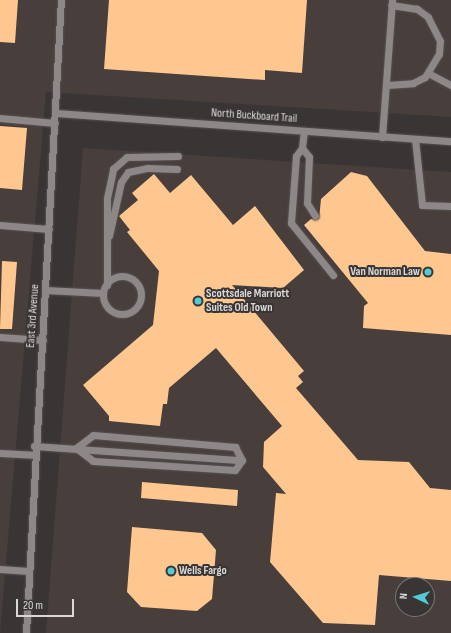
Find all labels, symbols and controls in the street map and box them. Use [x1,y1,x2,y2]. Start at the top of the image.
street label: North Buckboard Trail [211,106,297,126]
place label: Van Norman Law [350,265,420,279]
marker: Van Norman Law [423,267,433,277]
street label: East 3rd Avenue [24,284,42,348]
place label: Scottsdale Marriott Suites Old Town [206,287,289,315]
marker: Scottsdale Marriott Suites Old Town [193,296,203,306]
place label: Wells Fargo [179,564,227,578]
marker: Wells Fargo [166,566,176,576]
north arrow [395,577,435,617]
scale bar [18,591,76,617]
text: N [397,593,410,600]
text: 20 m [23,598,43,613]

